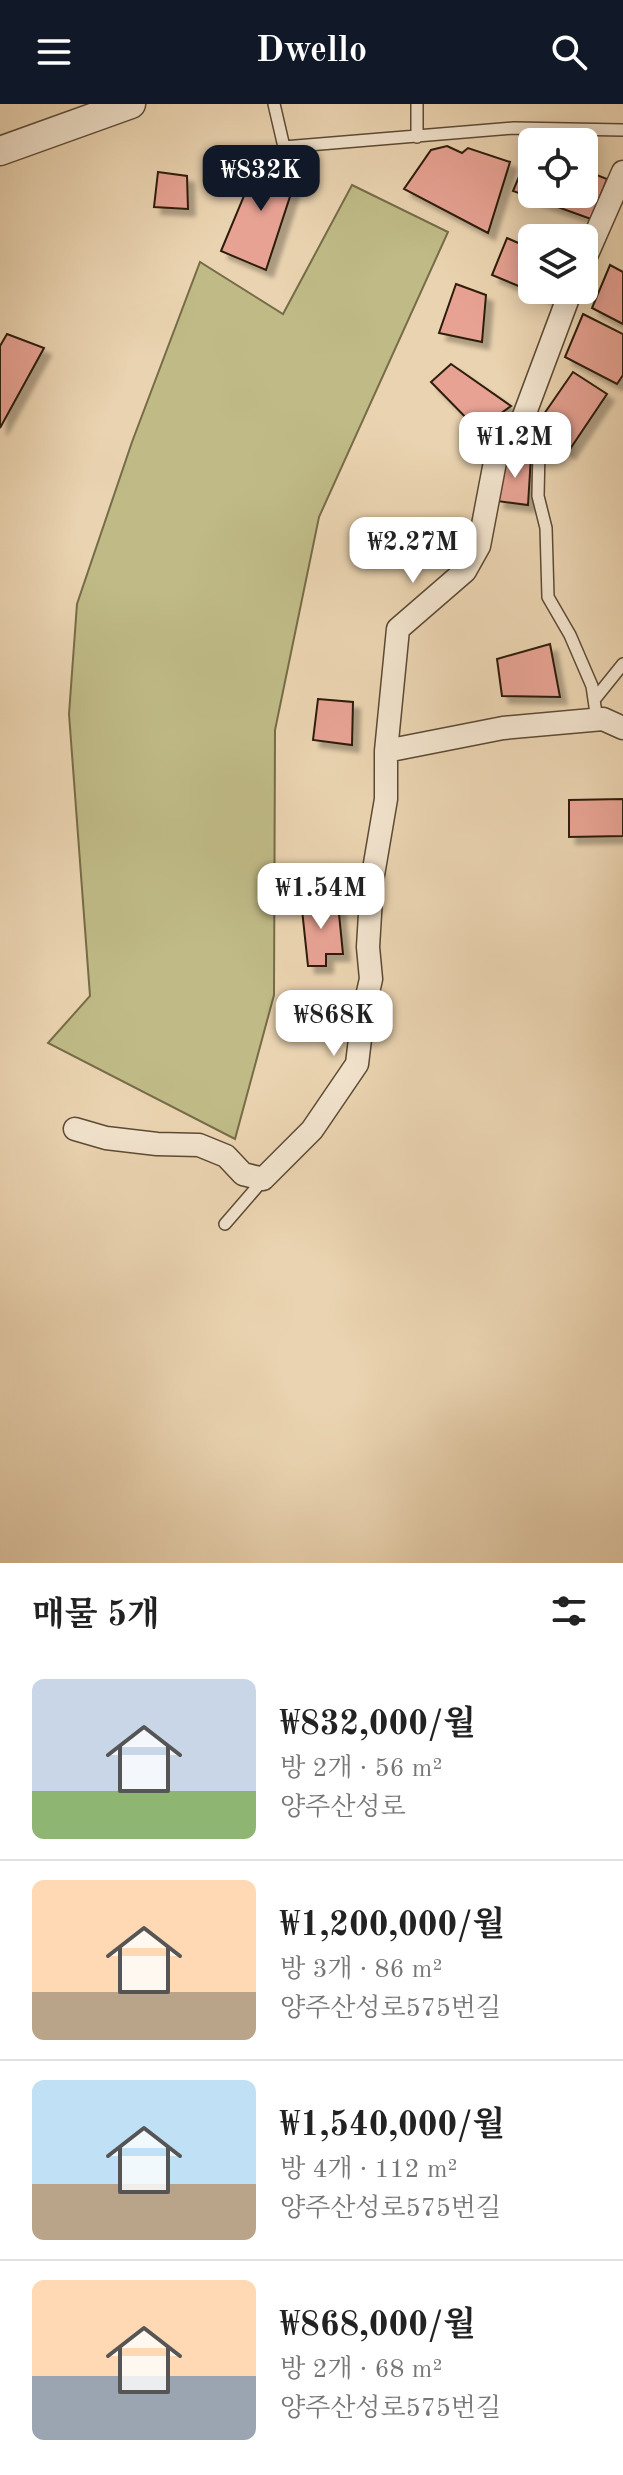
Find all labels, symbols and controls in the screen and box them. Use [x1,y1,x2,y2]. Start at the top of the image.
icon: menu [32,30,76,74]
icon: search [547,30,591,74]
text: Dwello [256,34,367,70]
map controls [518,128,598,304]
button: locate [518,128,598,208]
pin: ₩832K [205,145,317,213]
text: ₩832K [221,158,301,184]
button: layers [518,224,598,304]
pin: ₩1.2M [459,412,571,480]
text: ₩1.2M [477,425,553,451]
pin: ₩2.27M [348,517,478,585]
text: ₩2.27M [368,530,458,556]
pin: ₩1.54M [256,863,386,931]
text: ₩1.54M [276,876,366,902]
pin: ₩868K [278,990,390,1058]
text: ₩868K [294,1003,374,1029]
icon: filters [547,1589,591,1633]
text: 매물 5개 [32,1599,160,1633]
text: ₩832,000/월 [280,1708,476,1742]
icon: home [96,1711,192,1807]
text: 방 2개 · 56 m² [280,1756,442,1782]
text: 양주산성로 [280,1795,406,1821]
text: ₩1,200,000/월 [280,1909,505,1943]
icon: home [96,1912,192,2008]
text: 방 3개 · 86 m² [280,1957,442,1983]
text: 양주산성로575번길 [280,1996,501,2022]
text: ₩1,540,000/월 [280,2109,505,2143]
icon: home [96,2112,192,2208]
text: 방 4개 · 112 m² [280,2157,457,2183]
text: 양주산성로575번길 [280,2196,501,2222]
text: ₩868,000/월 [280,2309,476,2343]
icon: home [96,2312,192,2408]
text: 방 2개 · 68 m² [280,2357,442,2383]
text: 양주산성로575번길 [280,2396,501,2422]

